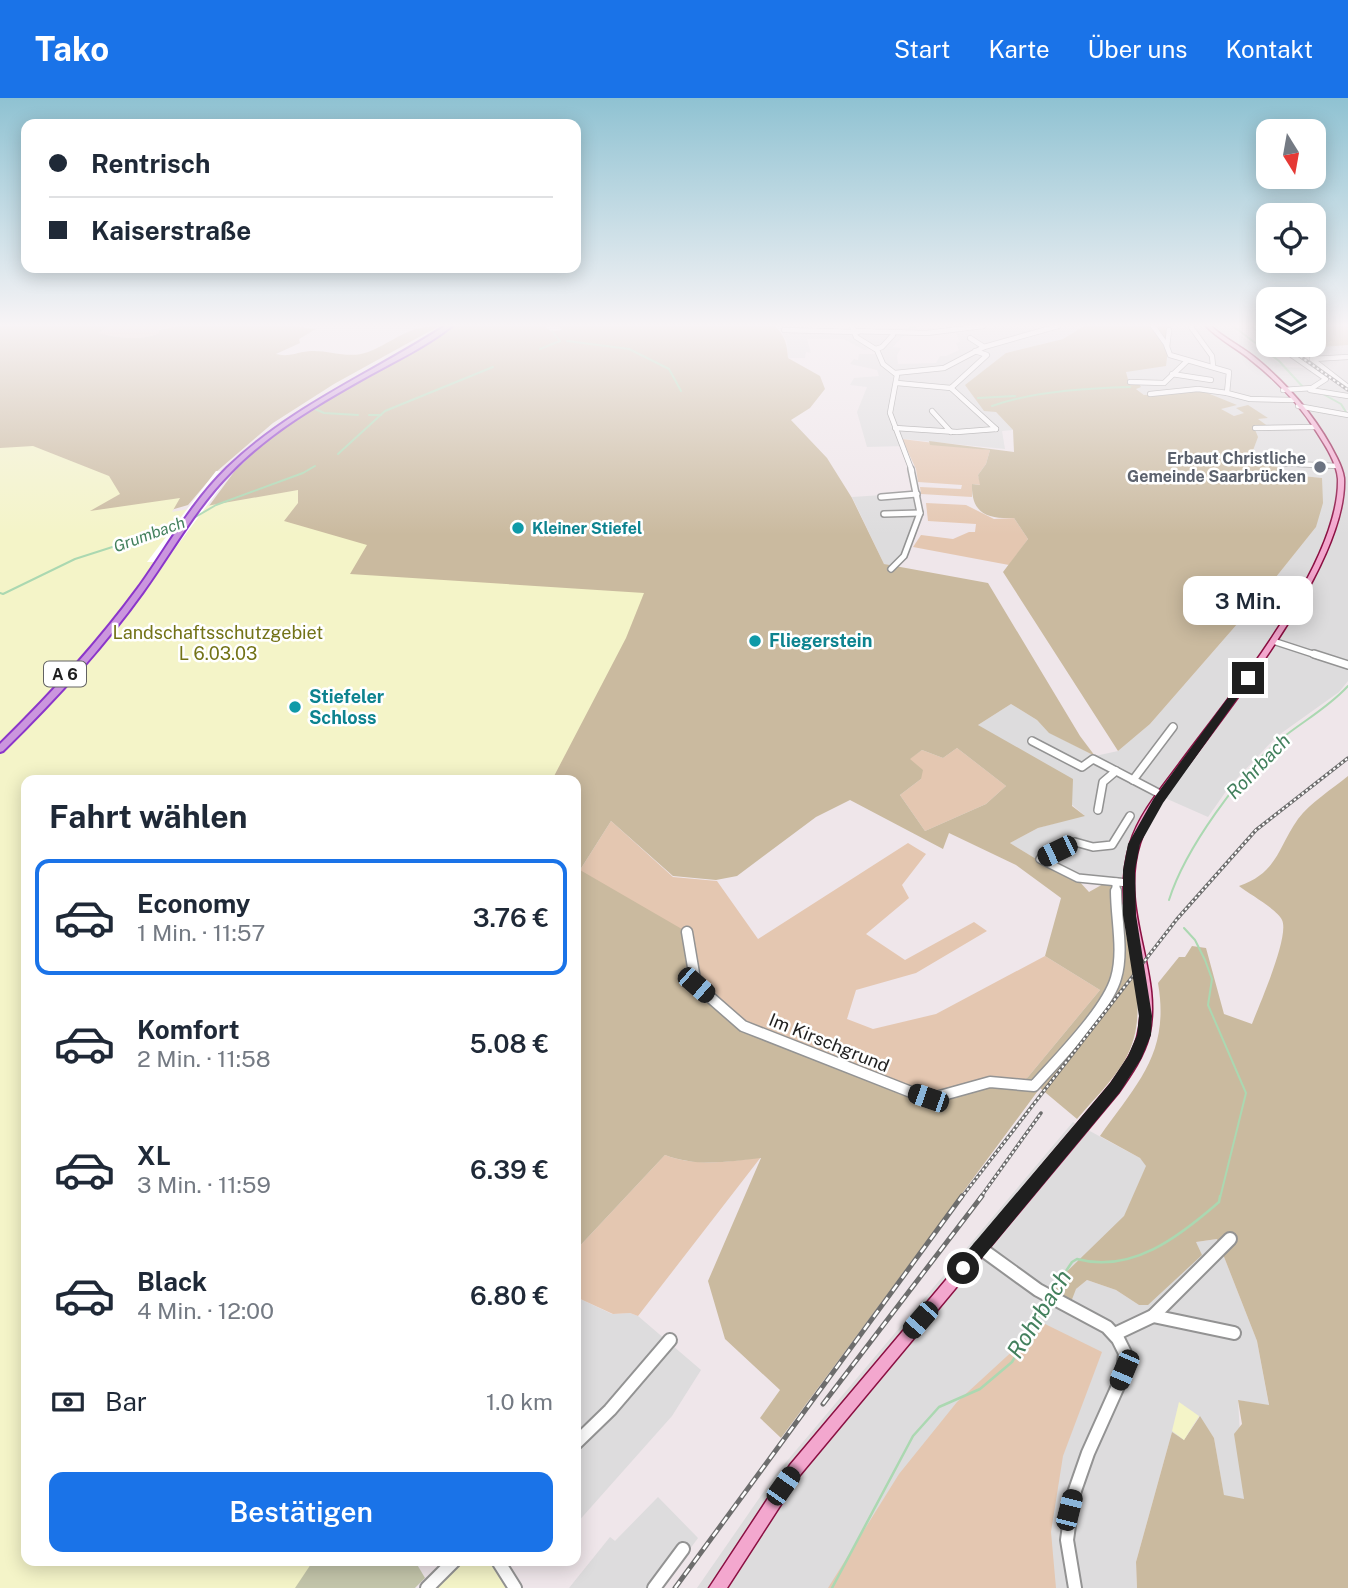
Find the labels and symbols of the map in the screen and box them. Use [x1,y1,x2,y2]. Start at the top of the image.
north arrow [1256,119,1326,189]
place label: Erbaut Christliche Gemeinde Saarbrücken [1127,449,1306,486]
marker: Erbaut Christliche Gemeinde Saarbrücken [1312,459,1328,475]
water label: Grumbach [111,513,188,556]
place label: Kleiner Stiefel [532,519,642,538]
marker: Kleiner Stiefel [510,520,526,536]
callout: 3 Min. [1183,576,1313,626]
park label: Landschaftsschutzgebiet L 6.03.03 [113,622,323,664]
place label: Fliegerstein [769,630,872,651]
marker: Fliegerstein [747,633,763,649]
road number: A 6 [44,662,86,687]
route end [1232,662,1264,694]
place label: Stiefeler Schloss [309,686,385,728]
marker: Stiefeler Schloss [287,699,303,715]
water label: Rohrbach [1222,729,1294,803]
car [1034,832,1081,870]
car [674,963,719,1007]
street label: Im Kirschgrund [766,1009,892,1076]
car [905,1081,952,1115]
route start [947,1252,979,1284]
water label: Rohrbach [1001,1265,1076,1363]
car [899,1297,942,1343]
car [1107,1347,1142,1393]
car [763,1463,804,1509]
car [1054,1487,1085,1533]

